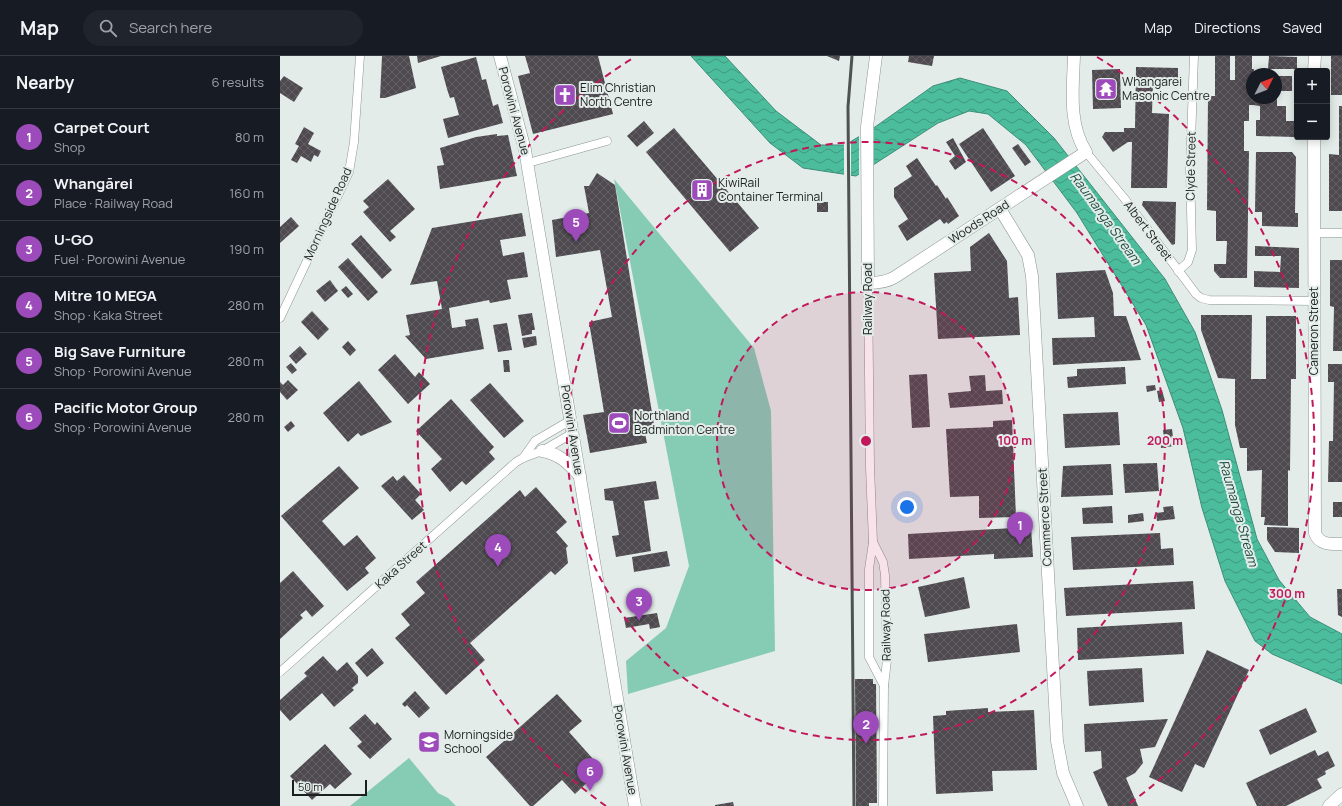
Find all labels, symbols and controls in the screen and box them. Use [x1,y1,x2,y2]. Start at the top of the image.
search box [83,10,363,46]
text: Map [20,15,59,41]
icon: search [97,17,119,39]
text: Search here [129,17,212,38]
text: Map [1144,18,1172,37]
text: Directions [1194,18,1261,37]
text: Saved [1283,18,1322,37]
street label: Porowini Avenue [495,65,534,157]
north arrow [1246,68,1282,104]
map controls [1294,68,1330,140]
button: + [1294,68,1330,104]
text: Nearby [16,71,74,94]
text: 6 results [212,73,264,91]
place label: Whangarei Masonic Centre [1122,73,1210,104]
temple icon: Whangarei Masonic Centre [1093,76,1119,102]
place label: Elim Christian North Centre [580,79,656,110]
church icon: Elim Christian North Centre [552,82,578,108]
button: − [1294,104,1330,140]
text: Carpet Court [54,117,150,138]
text: 1 [26,128,32,146]
text: 80 m [235,128,264,146]
street label: Clyde Street [1181,131,1200,201]
text: Shop [54,138,85,156]
street label: Morningside Road [299,165,356,263]
water label: Raumanga Stream [1066,168,1146,269]
text: Whangārei [54,173,133,194]
place label: KiwiRail Container Terminal [718,174,823,205]
building icon: KiwiRail Container Terminal [689,177,715,203]
text: 2 [25,184,33,202]
text: 160 m [229,184,264,202]
text: Place · Railway Road [54,194,173,212]
street label: Woods Road [945,196,1012,247]
street label: Albert Street [1120,197,1177,264]
pin: 5 [563,209,589,242]
text: U-GO [54,229,93,250]
text: 3 [25,240,33,258]
text: 190 m [229,240,264,258]
text: Fuel · Porowini Avenue [54,250,185,268]
street label: Railway Road [859,263,876,335]
text: Mitre 10 MEGA [54,285,157,306]
street label: Cameron Street [1305,287,1322,375]
text: 4 [25,296,33,314]
text: 280 m [227,296,264,314]
text: Shop · Kaka Street [54,306,163,324]
text: Big Save Furniture [54,341,186,362]
text: 5 [25,352,33,370]
text: 280 m [227,352,264,370]
text: Shop · Porowini Avenue [54,362,192,380]
street label: Porowini Avenue [557,384,588,476]
text: Pacific Motor Group [54,397,198,418]
place label: Northland Badminton Centre [634,407,735,438]
text: 6 [25,408,33,426]
text: 280 m [227,408,264,426]
sports icon: Northland Badminton Centre [606,410,632,436]
text: Shop · Porowini Avenue [54,418,192,436]
text: 100 m [998,432,1032,449]
text: 200 m [1147,432,1183,449]
centre of rings [859,434,873,448]
water label: Raumanga Stream [1215,458,1263,569]
street label: Commerce Street [1033,467,1056,567]
your location [897,497,917,517]
pin: 1 [1007,512,1033,545]
pin: 4 [485,534,511,567]
street label: Kaka Street [371,537,430,592]
text: 300 m [1269,585,1305,602]
pin: 3 [626,588,652,621]
street label: Railway Road [876,589,895,661]
street label: Porowini Avenue [609,704,642,796]
pin: 2 [853,711,879,744]
place label: Morningside School [444,726,513,757]
school or university icon: Morningside School [416,729,442,755]
pin: 6 [577,758,603,791]
scale bar [292,778,367,797]
text: 50 m [298,779,323,794]

